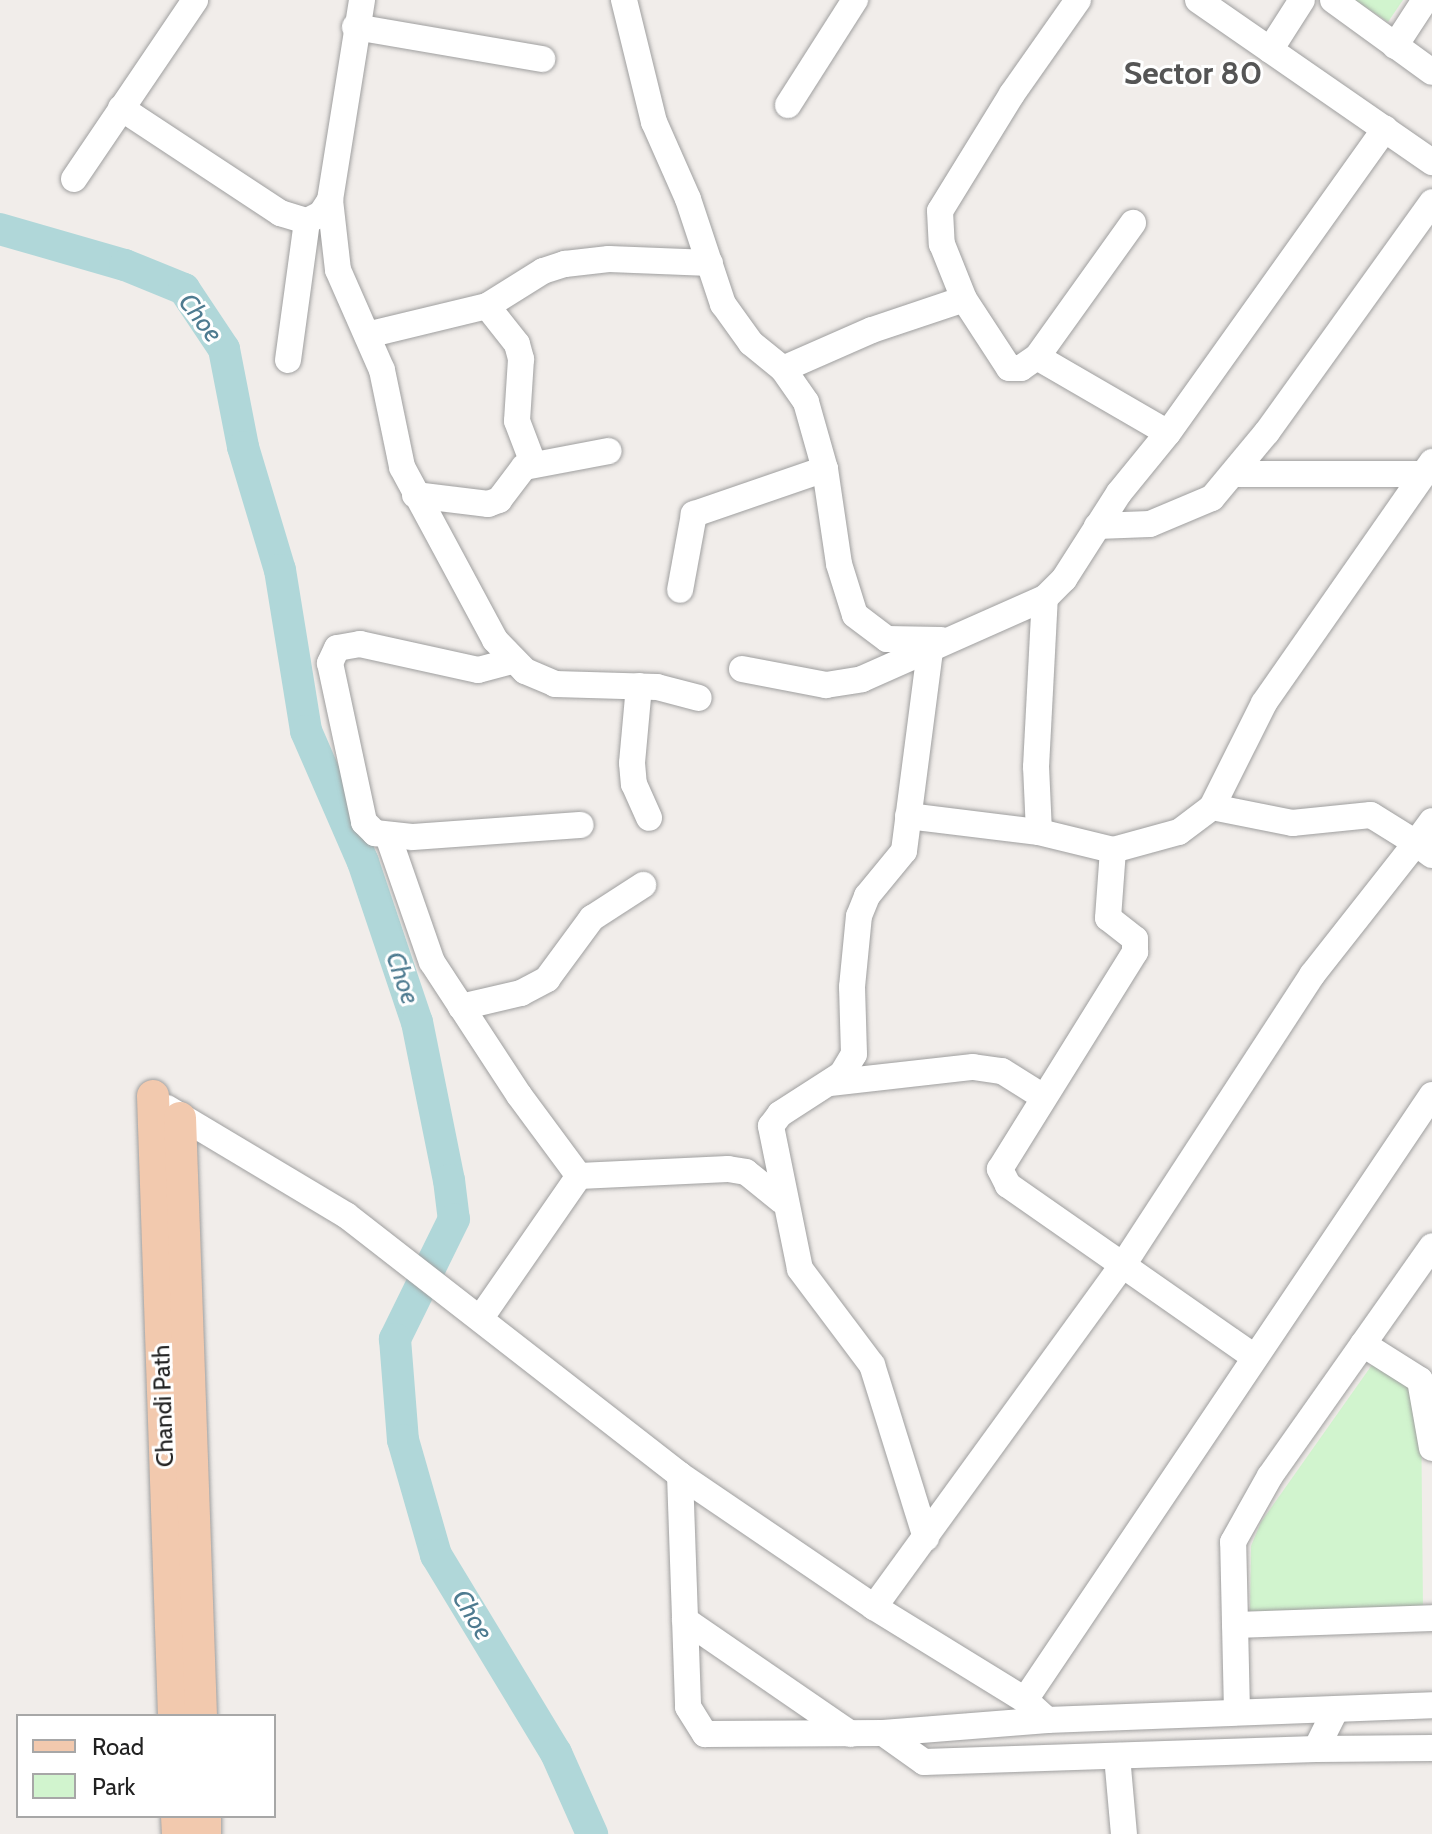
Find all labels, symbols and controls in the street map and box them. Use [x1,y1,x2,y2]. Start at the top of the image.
district label: Sector 80 [1124,54,1262,92]
water label: Choe [172,287,228,349]
water label: Choe [379,948,425,1008]
street label: Chandi Path [146,1344,180,1468]
water label: Choe [445,1584,499,1646]
legend [16,1714,276,1818]
text: Road [92,1732,144,1761]
text: Park [92,1772,135,1801]

